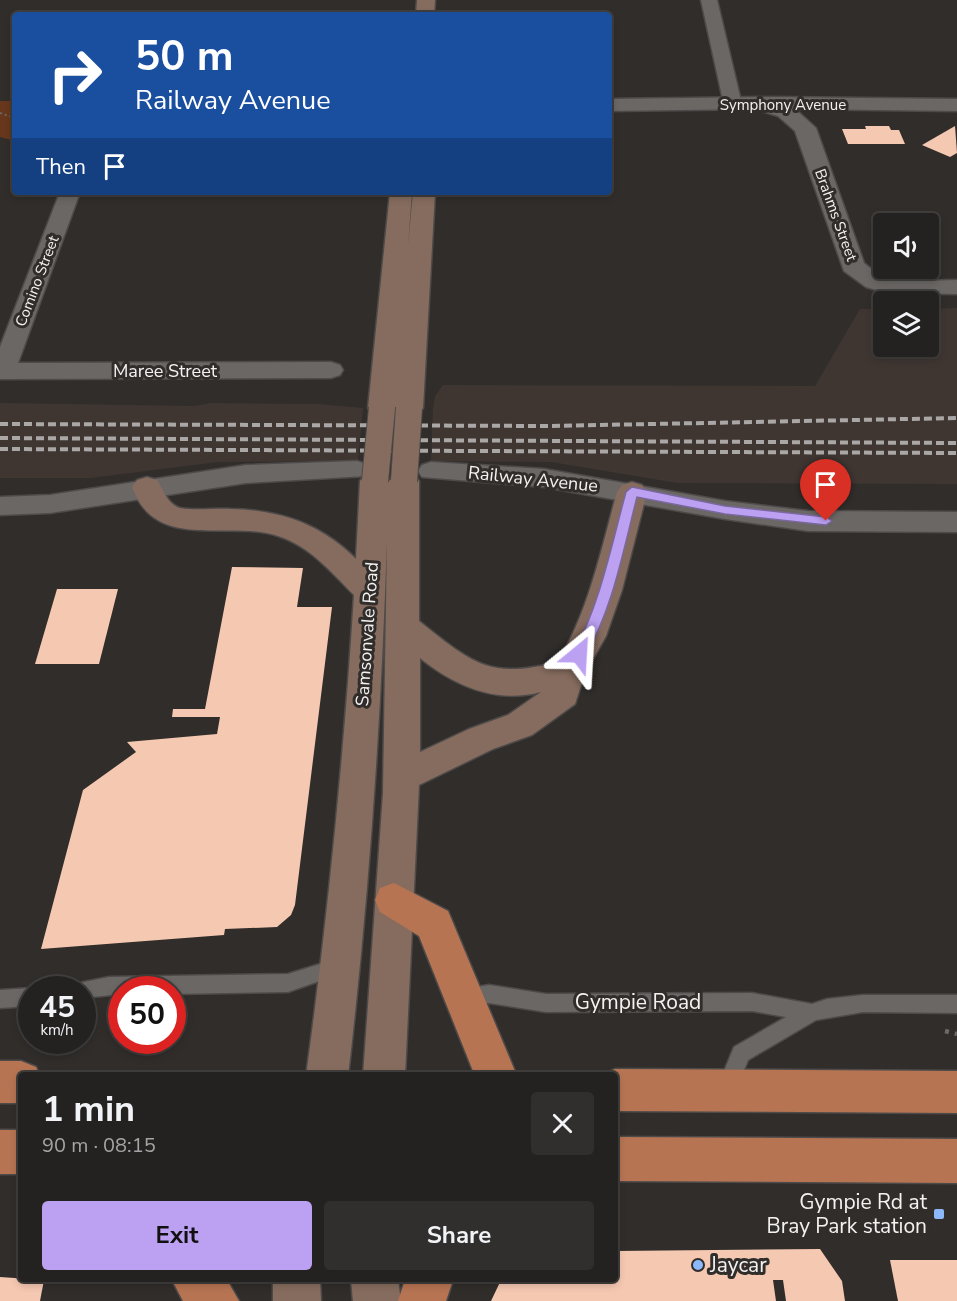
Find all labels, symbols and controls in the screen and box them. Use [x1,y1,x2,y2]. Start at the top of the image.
text: 50 m [135,28,234,85]
icon: right [36,36,114,114]
text: Railway Avenue [135,82,331,119]
street label: Symphony Avenue [720,95,846,115]
icon: arrive [98,150,131,183]
text: Then [36,152,86,182]
street label: Brahms Street [810,166,862,265]
map controls [873,213,939,357]
button: sound [873,213,939,279]
street label: Comino Street [10,232,64,329]
button: layers [873,291,939,357]
street label: Maree Street [113,359,218,383]
pin [800,459,851,521]
street label: Railway Avenue [467,460,599,498]
icon: arrive [809,468,842,501]
street label: Samsonvale Road [350,561,384,707]
position arrow [547,622,611,686]
speed limit sign: 50 [108,976,186,1054]
text: 45 [39,987,75,1028]
street label: Gympie Road [575,988,701,1016]
text: km/h [40,1020,74,1040]
text: 1 min [42,1085,135,1134]
button: close [531,1092,594,1155]
text: 90 m · 08:15 [42,1132,156,1159]
place label: Gympie Rd at Bray Park station [767,1188,928,1240]
button: Exit [42,1201,312,1270]
button: Share [324,1201,594,1270]
marker: Gympie Rd at Bray Park station [932,1207,946,1221]
place label: Jaycar [709,1251,767,1279]
marker: Jaycar [691,1258,705,1272]

